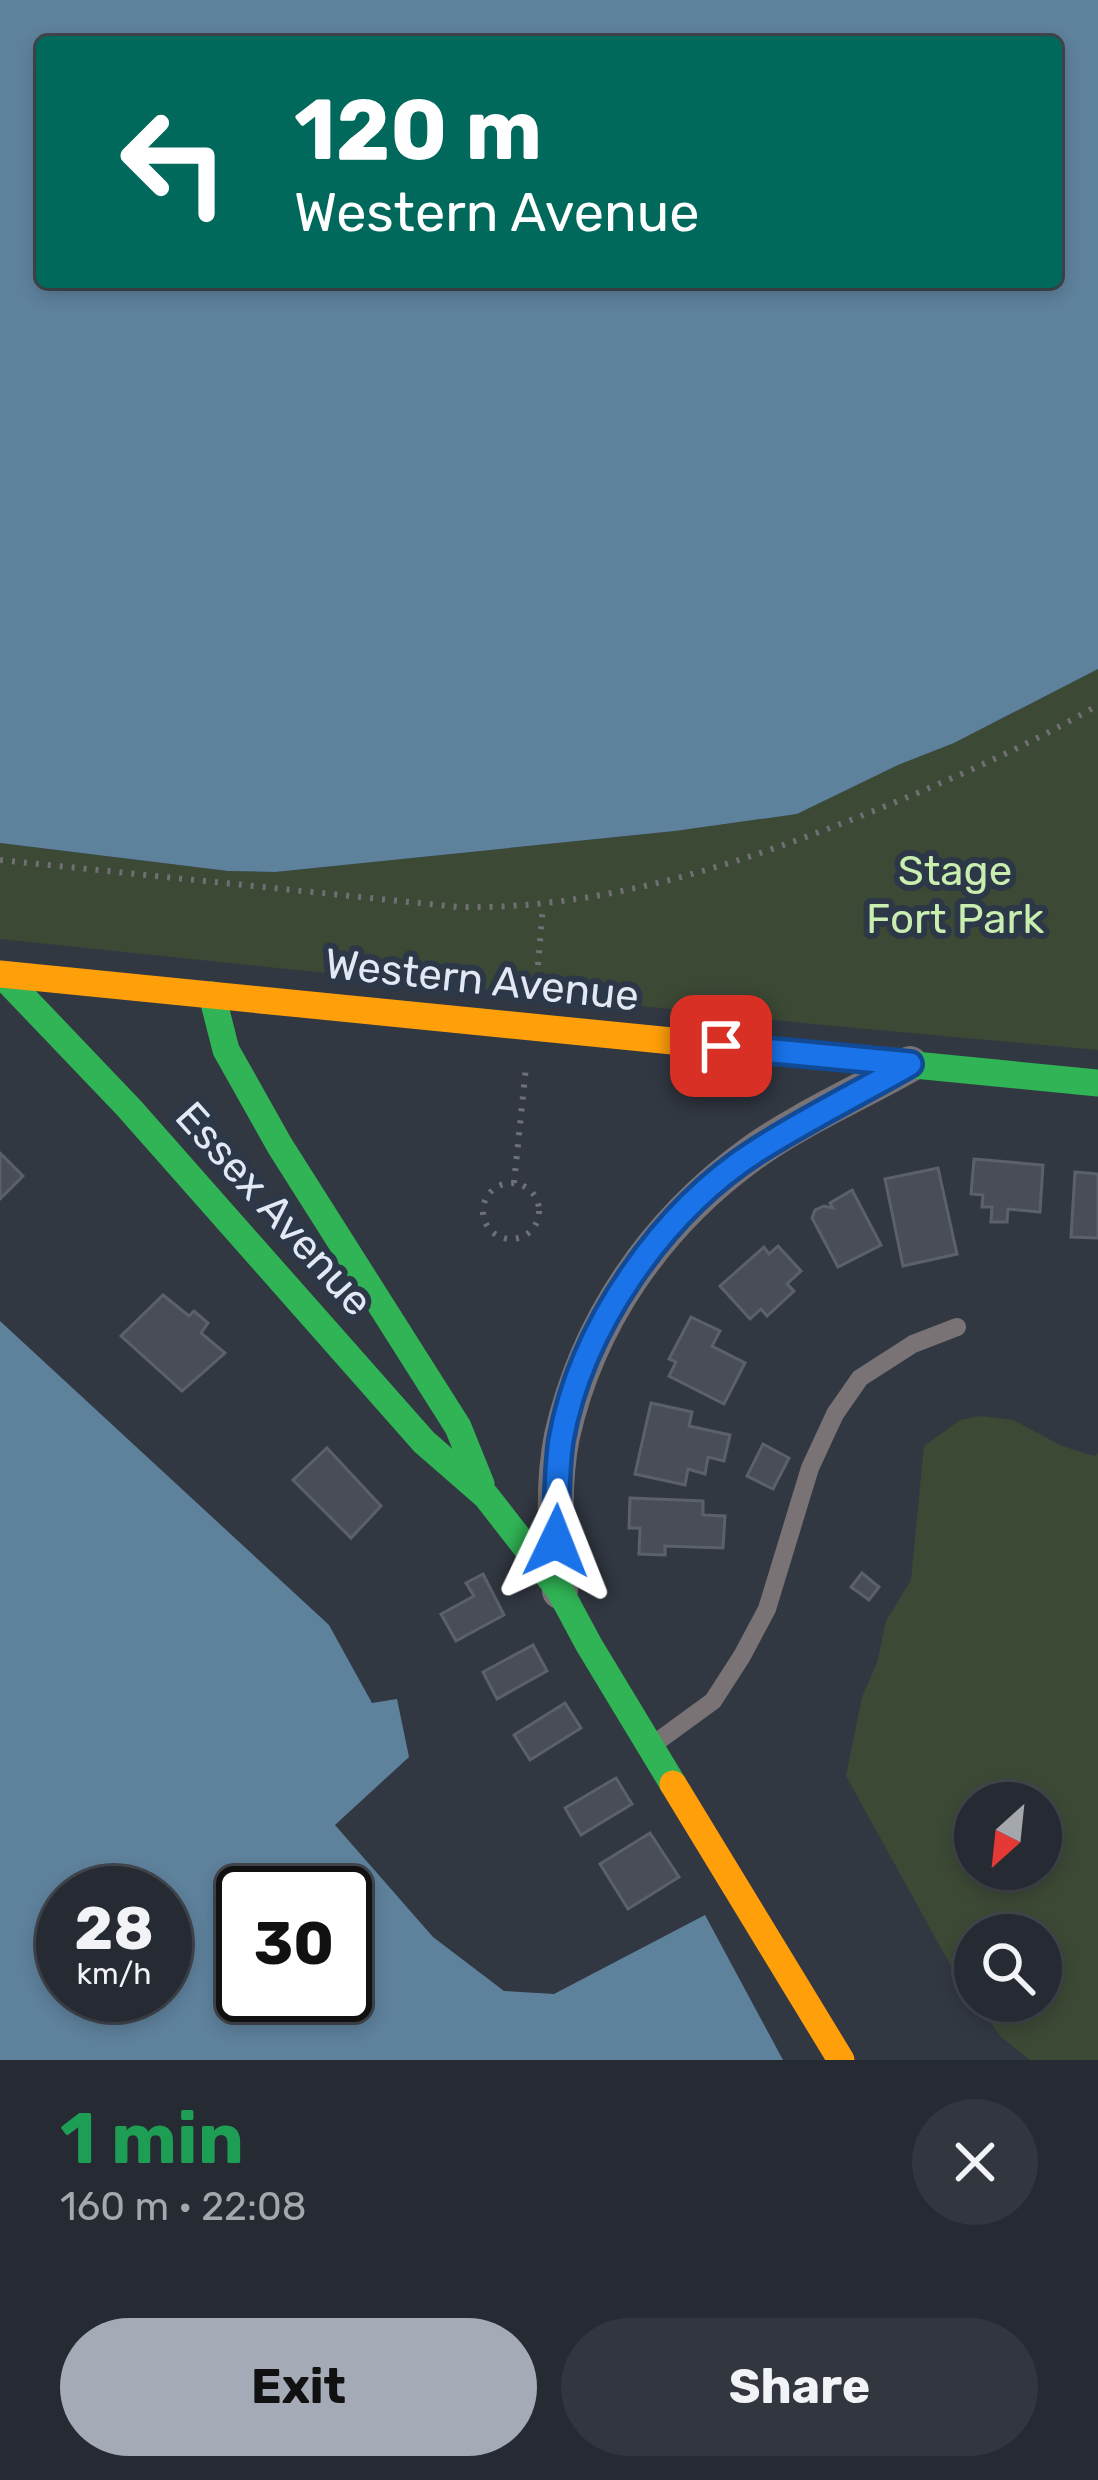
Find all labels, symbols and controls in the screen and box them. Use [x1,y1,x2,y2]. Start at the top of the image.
text: 120 m [294,80,542,180]
icon: left [96,84,252,240]
text: Western Avenue [294,181,699,245]
park label: Stage Fort Park [866,846,1044,944]
street label: Western Avenue [323,939,641,1021]
pin [670,995,772,1097]
icon: arrive [688,1013,754,1079]
street label: Essex Avenue [165,1092,383,1326]
position arrow [493,1478,619,1604]
north arrow [954,1782,1062,1890]
map controls [954,1782,1062,2022]
speed limit sign: 30 [216,1866,372,2022]
text: 28 [74,1893,154,1964]
button: search [954,1914,1062,2022]
text: km/h [77,1956,151,1992]
text: 1 min [60,2096,244,2181]
button: close [912,2099,1038,2225]
text: 160 m · 22:08 [60,2184,307,2230]
button: Exit [60,2318,537,2456]
button: Share [561,2318,1038,2456]

